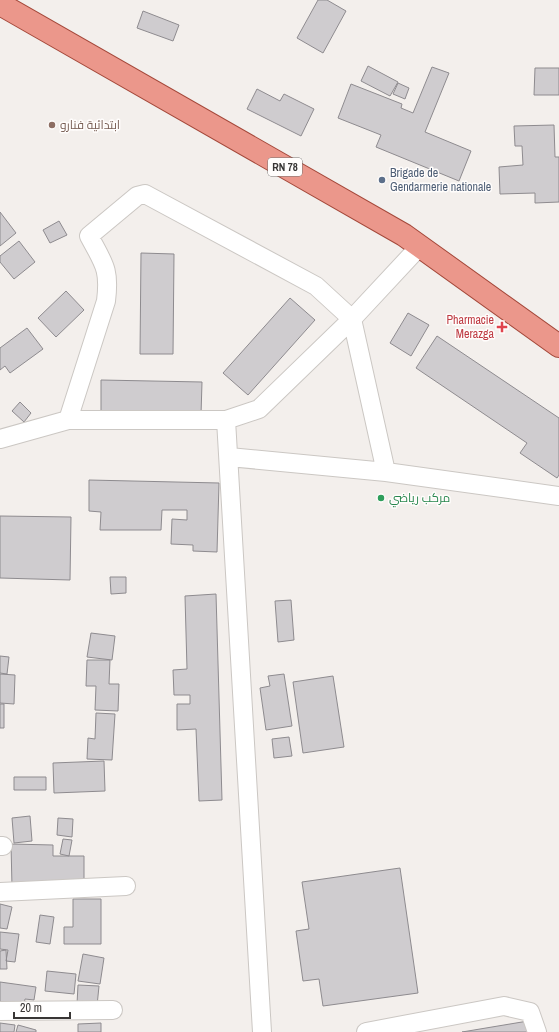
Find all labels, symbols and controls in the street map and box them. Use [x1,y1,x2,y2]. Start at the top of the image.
place label: ابتدائية فنارو [60,117,120,133]
marker: ابتدائية فنارو [47,120,57,130]
road number: RN 78 [268,158,302,176]
place label: Brigade de Gendarmerie nationale [390,165,491,195]
marker: Brigade de Gendarmerie nationale [377,175,387,185]
place label: Pharmacie Merazga [446,312,495,342]
marker: Pharmacie Merazga [497,322,507,332]
place label: مركب رياضي [389,490,450,508]
marker: مركب رياضي [376,493,386,503]
scale bar [14,994,70,1020]
text: 20 m [20,1000,42,1016]

